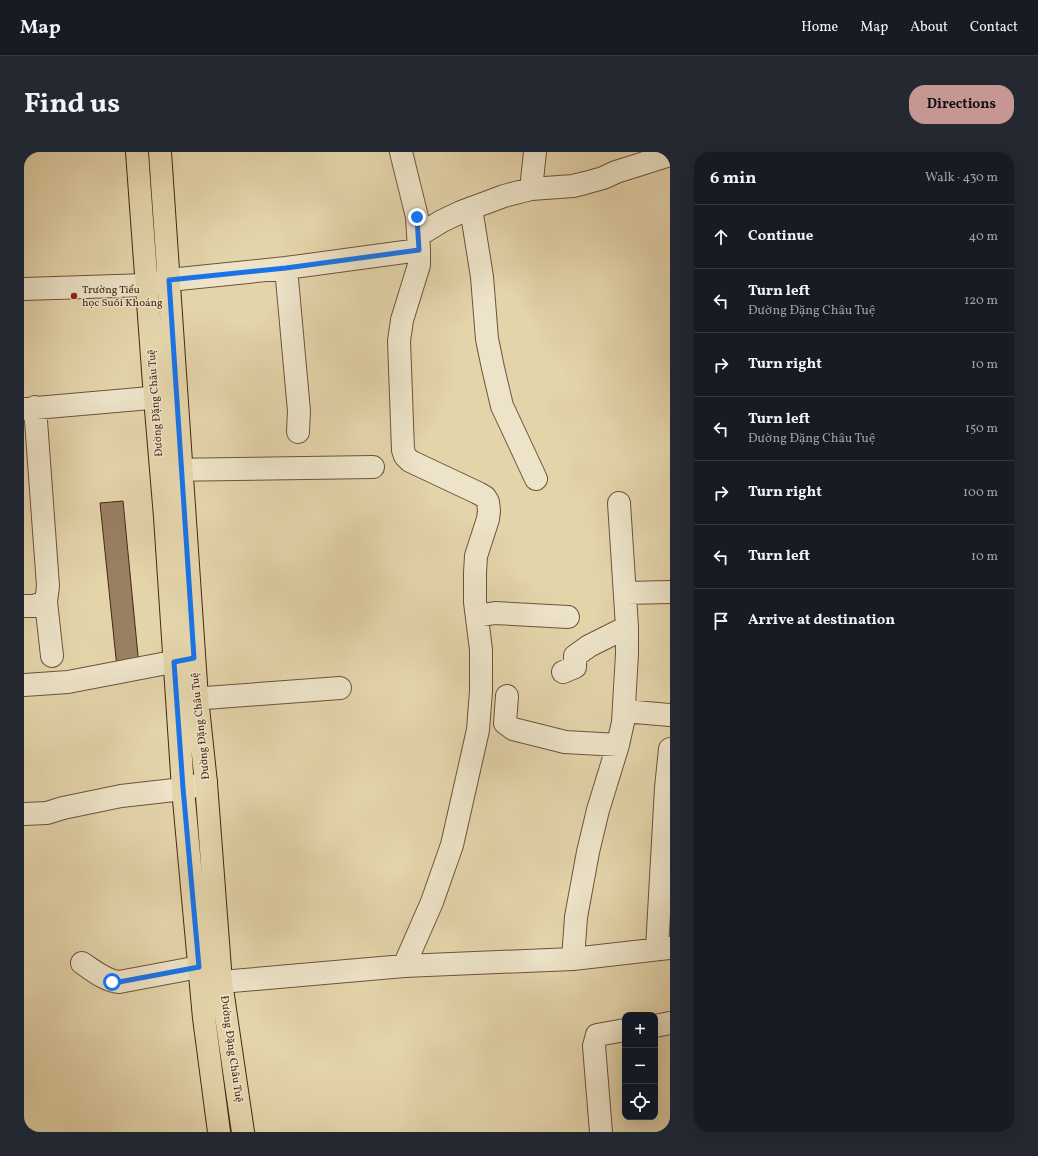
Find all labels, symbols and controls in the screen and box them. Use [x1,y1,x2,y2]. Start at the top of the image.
text: Map [20,15,61,41]
text: Home [801,18,838,37]
text: Map [860,18,888,37]
text: About [910,18,948,37]
text: Contact [970,18,1018,37]
text: Find us [24,85,120,124]
button: Directions [909,85,1014,124]
text: 6 min [710,167,756,190]
text: Walk · 430 m [925,169,998,187]
route end [408,208,426,226]
icon: ahead [710,226,732,248]
text: Continue [748,226,813,247]
text: 40 m [969,228,998,246]
text: Turn left [748,281,810,302]
place label: Trường Tiểu học Suối Khoáng [82,283,163,311]
icon: left [710,290,732,312]
marker: Trường Tiểu học Suối Khoáng [69,291,79,301]
text: 120 m [964,292,998,310]
text: Đường Đặng Châu Tuệ [748,302,875,320]
street label: Đường Đặng Châu Tuệ [145,349,167,457]
icon: right [710,354,732,376]
text: Turn right [748,354,822,375]
text: 10 m [971,356,998,374]
text: Turn left [748,409,810,430]
icon: left [710,418,732,440]
text: 150 m [965,420,998,438]
text: Đường Đặng Châu Tuệ [748,430,875,448]
icon: right [710,482,732,504]
text: Turn right [748,482,822,503]
text: 100 m [963,484,998,502]
icon: left [710,546,732,568]
text: Turn left [748,546,810,567]
text: 10 m [971,548,998,566]
icon: arrive [710,610,732,632]
text: Arrive at destination [748,610,895,631]
street label: Đường Đặng Châu Tuệ [188,672,214,780]
route start [103,973,121,991]
street label: Đường Đặng Châu Tuệ [216,995,246,1103]
map controls [622,1012,658,1120]
button: + [622,1012,658,1048]
button: − [622,1048,658,1084]
button: locate [622,1084,658,1120]

